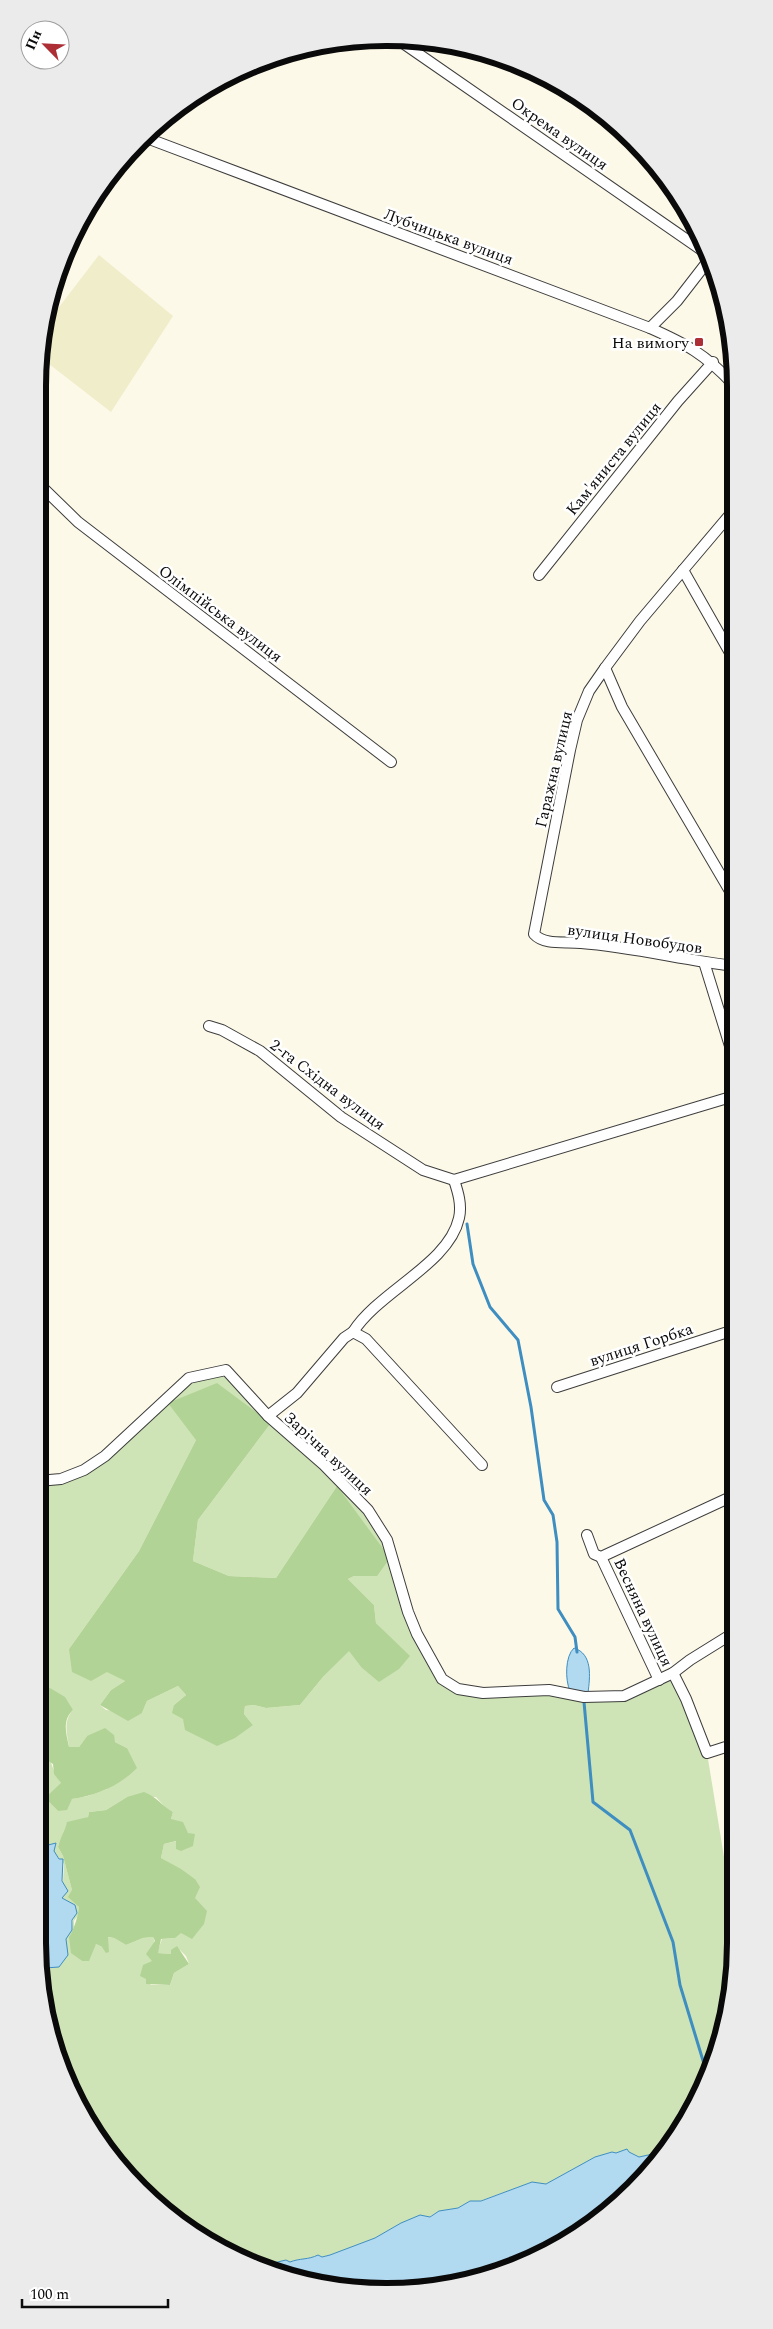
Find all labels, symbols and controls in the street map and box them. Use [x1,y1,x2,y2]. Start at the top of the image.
north arrow [20,20,70,70]
text: Пн [20,26,47,53]
street label: Окрема вулиця [506,91,613,176]
street label: Лубчицька вулиця [381,202,517,271]
place label: На вимогу [612,331,690,355]
marker: На вимогу [693,336,705,348]
street label: Кам'яниста вулиця [560,397,667,521]
street label: Олімпійська вулиця [153,559,287,668]
street label: Гаражна вулиця [529,708,579,830]
street label: вулиця Новобудов [566,918,704,960]
street label: 2-га Східна вулиця [265,1033,390,1136]
street label: вулиця Горбка [586,1317,696,1373]
street label: Зарічна вулиця [278,1406,378,1501]
street label: Весняна вулиця [607,1554,679,1671]
scale bar [22,2276,169,2308]
text: 100 m [30,2283,69,2306]

